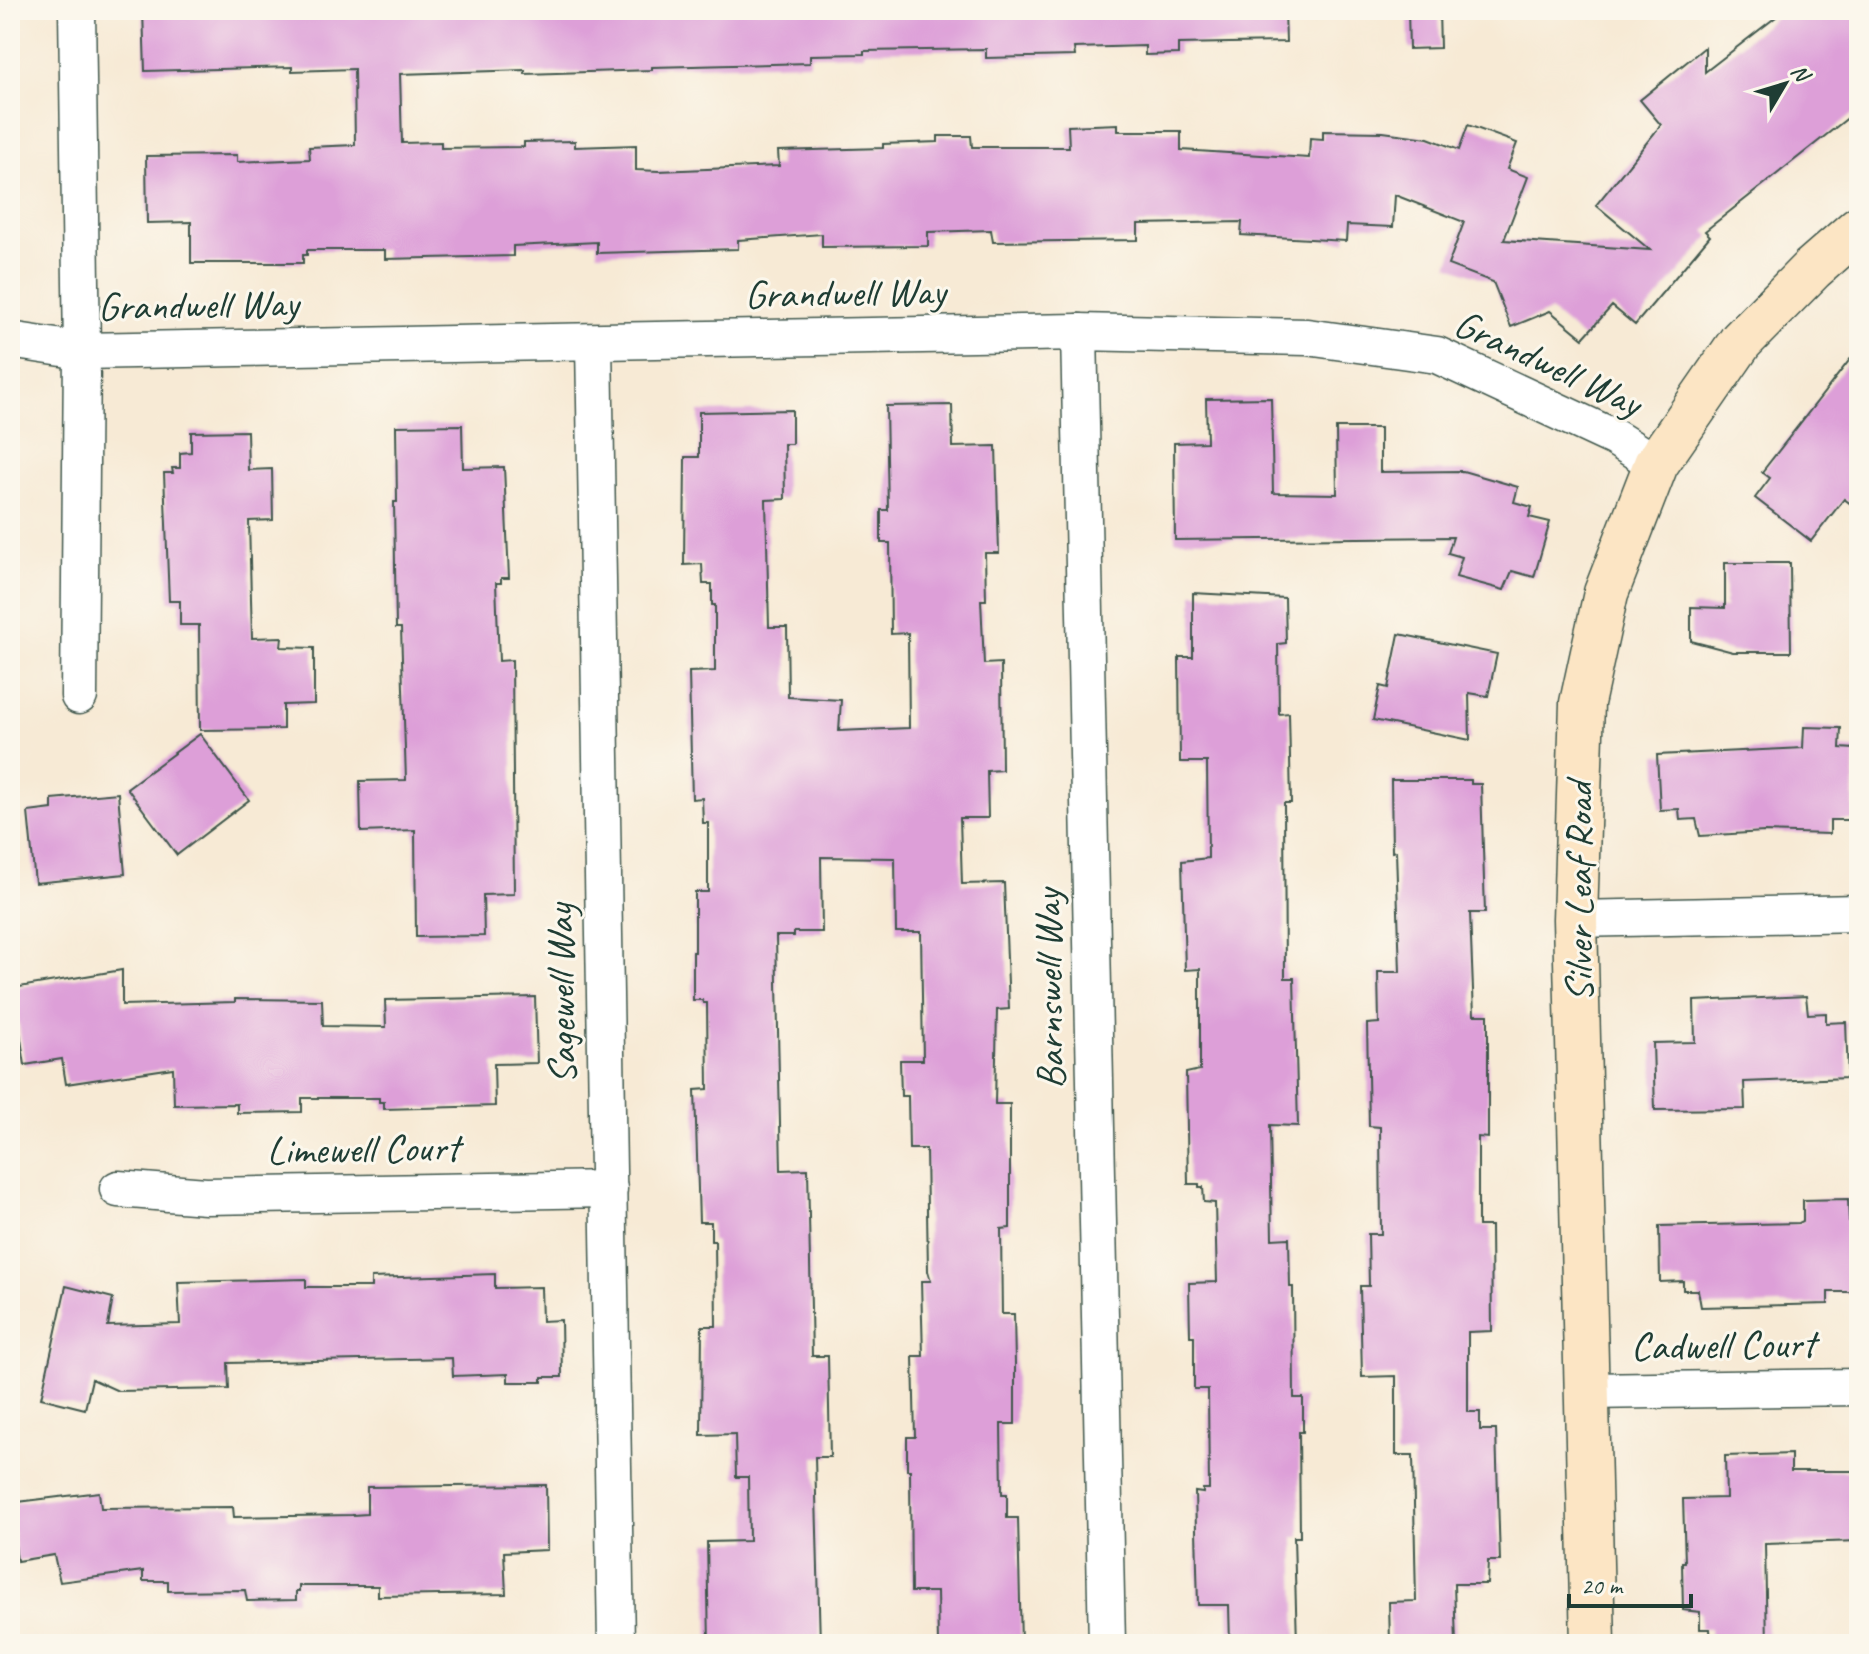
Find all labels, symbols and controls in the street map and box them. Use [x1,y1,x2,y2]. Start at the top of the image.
north arrow [1745,44,1825,124]
text: N [1785,58,1817,89]
street label: Grandwell Way [744,266,949,320]
street label: Grandwell Way [97,278,302,332]
street label: Grandwell Way [1447,298,1653,429]
street label: Silver Leaf Road [1554,776,1604,1002]
street label: Barnswell Way [1022,885,1076,1089]
street label: Sagewell Way [534,901,588,1085]
street label: Limewell Court [266,1122,466,1176]
street label: Cadwell Court [1630,1318,1821,1372]
scale bar [1569,1558,1691,1608]
text: 20 m [1581,1571,1624,1601]

